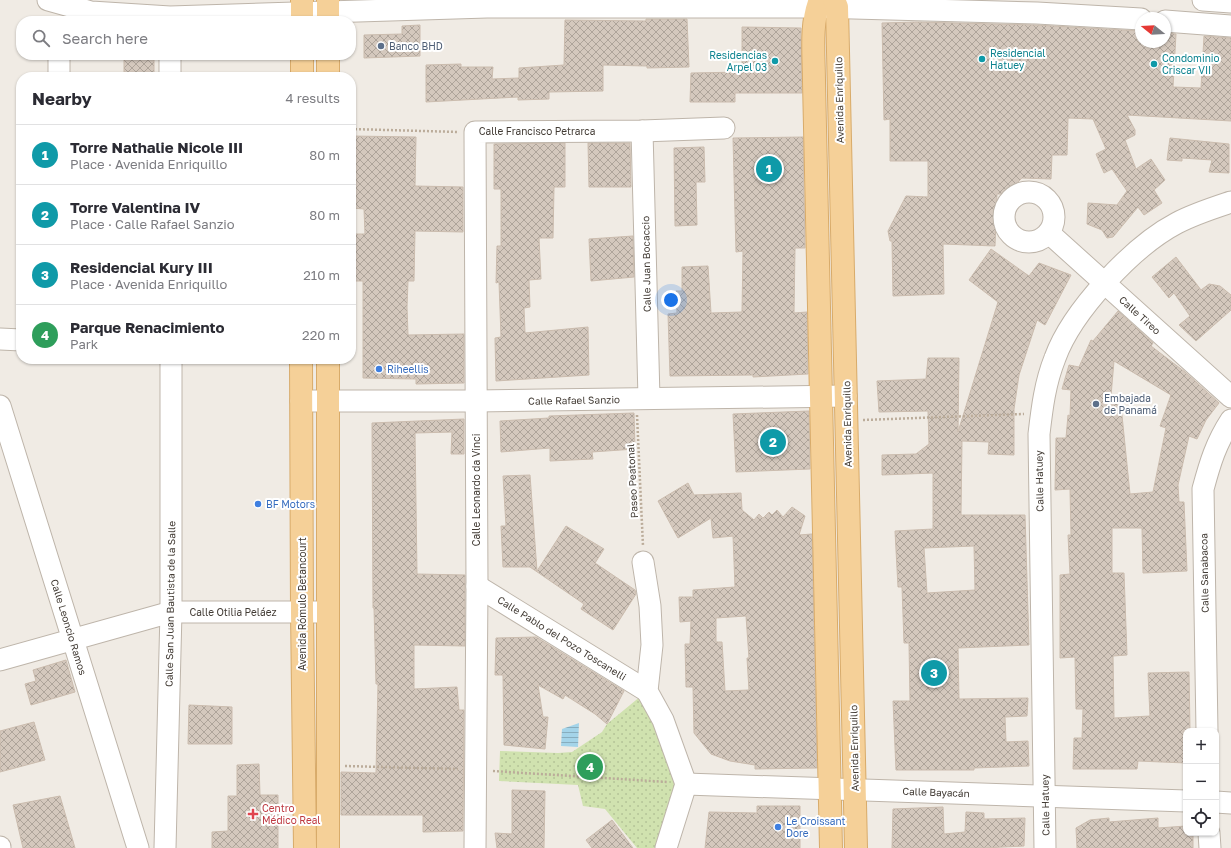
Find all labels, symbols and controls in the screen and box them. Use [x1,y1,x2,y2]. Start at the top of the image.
north arrow [1135,12,1171,48]
search box [16,16,356,60]
icon: search [30,27,52,49]
text: Search here [62,29,148,47]
place label: Banco BHD [389,40,443,52]
marker: Banco BHD [376,41,386,51]
place label: Residencial Hatuey [990,47,1046,71]
place label: Residencias Arpel 03 [709,49,767,73]
place label: Condominio Criscar VII [1162,52,1219,76]
marker: Residencial Hatuey [977,54,987,64]
marker: Residencias Arpel 03 [770,56,780,66]
street label: Avenida Enriquillo [832,57,846,143]
marker: Condominio Criscar VII [1149,59,1159,69]
text: Nearby [32,88,92,109]
text: 4 results [286,90,340,106]
street label: Calle Francisco Petrarca [479,125,595,137]
text: Torre Nathalie Nicole III [70,138,243,156]
text: 1 [42,147,48,163]
text: 80 m [309,147,340,163]
pin: 1 [756,154,782,184]
text: Place · Avenida Enriquillo [70,156,227,172]
text: Torre Valentina IV [70,198,200,216]
text: 2 [41,207,49,223]
text: 80 m [309,207,340,223]
text: Place · Calle Rafael Sanzio [70,216,235,232]
street label: Calle Juan Bocaccio [639,216,653,312]
text: Residencial Kury III [70,258,213,276]
text: 3 [41,267,49,283]
text: 210 m [303,267,340,283]
text: Place · Avenida Enriquillo [70,276,227,292]
your location [661,290,681,310]
street label: Calle Tireo [1117,293,1163,337]
text: Parque Renacimiento [70,318,225,336]
text: 4 [41,327,49,343]
text: 220 m [302,327,340,343]
text: Park [70,336,98,352]
place label: Riheellis [387,363,429,375]
marker: Riheellis [374,364,384,374]
street label: Avenida Enriquillo [840,381,854,467]
place label: Embajada de Panamá [1104,392,1157,416]
street label: Calle Rafael Sanzio [528,393,620,407]
marker: Embajada de Panamá [1091,399,1101,409]
pin: 2 [760,427,786,457]
street label: Calle Leonardo da Vinci [470,434,482,546]
street label: Paseo Peatonal [624,443,640,519]
street label: Calle Hatuey [1032,450,1046,512]
place label: BF Motors [266,498,315,510]
marker: BF Motors [253,499,263,509]
street label: Calle San Juan Bautista de la Salle [163,521,177,687]
street label: Calle Sanabacoa [1197,533,1211,613]
street label: Avenida Rómulo Betancourt [296,537,308,671]
street label: Calle Leoncio Ramos [49,578,89,676]
street label: Calle Pablo del Pozo Toscanelli [495,593,629,683]
street label: Calle Otilia Peláez [189,606,277,618]
pin: 3 [921,658,947,688]
street label: Avenida Enriquillo [847,705,861,791]
map controls [1183,728,1219,836]
button: + [1183,728,1219,764]
pin: 4 [577,752,603,782]
button: − [1183,764,1219,800]
street label: Calle Hatuey [1038,774,1052,836]
street label: Calle Bayacán [902,785,970,799]
button: locate [1183,800,1219,836]
place label: Centro Médico Real [262,802,321,826]
marker: Centro Médico Real [247,808,259,820]
place label: Le Croissant Dore [786,815,845,839]
marker: Le Croissant Dore [773,822,783,832]

